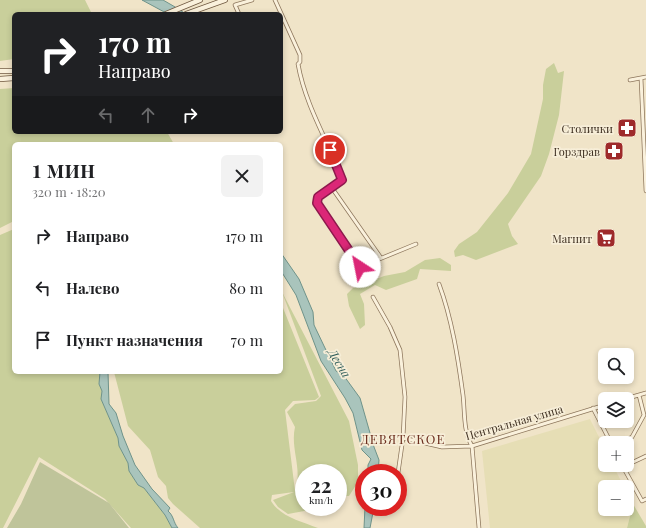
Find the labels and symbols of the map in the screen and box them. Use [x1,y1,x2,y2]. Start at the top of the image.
pharmacy icon: Столички [616,117,638,139]
place label: Столички [562,121,613,136]
pin [313,133,347,167]
pharmacy icon: Горздрав [603,140,625,162]
place label: Горздрав [553,144,600,159]
supermarket icon: Магнит [595,227,617,249]
place label: Магнит [552,231,592,246]
position arrow [339,246,381,288]
water label: Десна [324,344,355,380]
street label: Центральная улица [463,401,565,443]
district label: ДЕВЯТСКОЕ [361,430,445,447]
speed limit sign: 30 [355,464,407,516]

